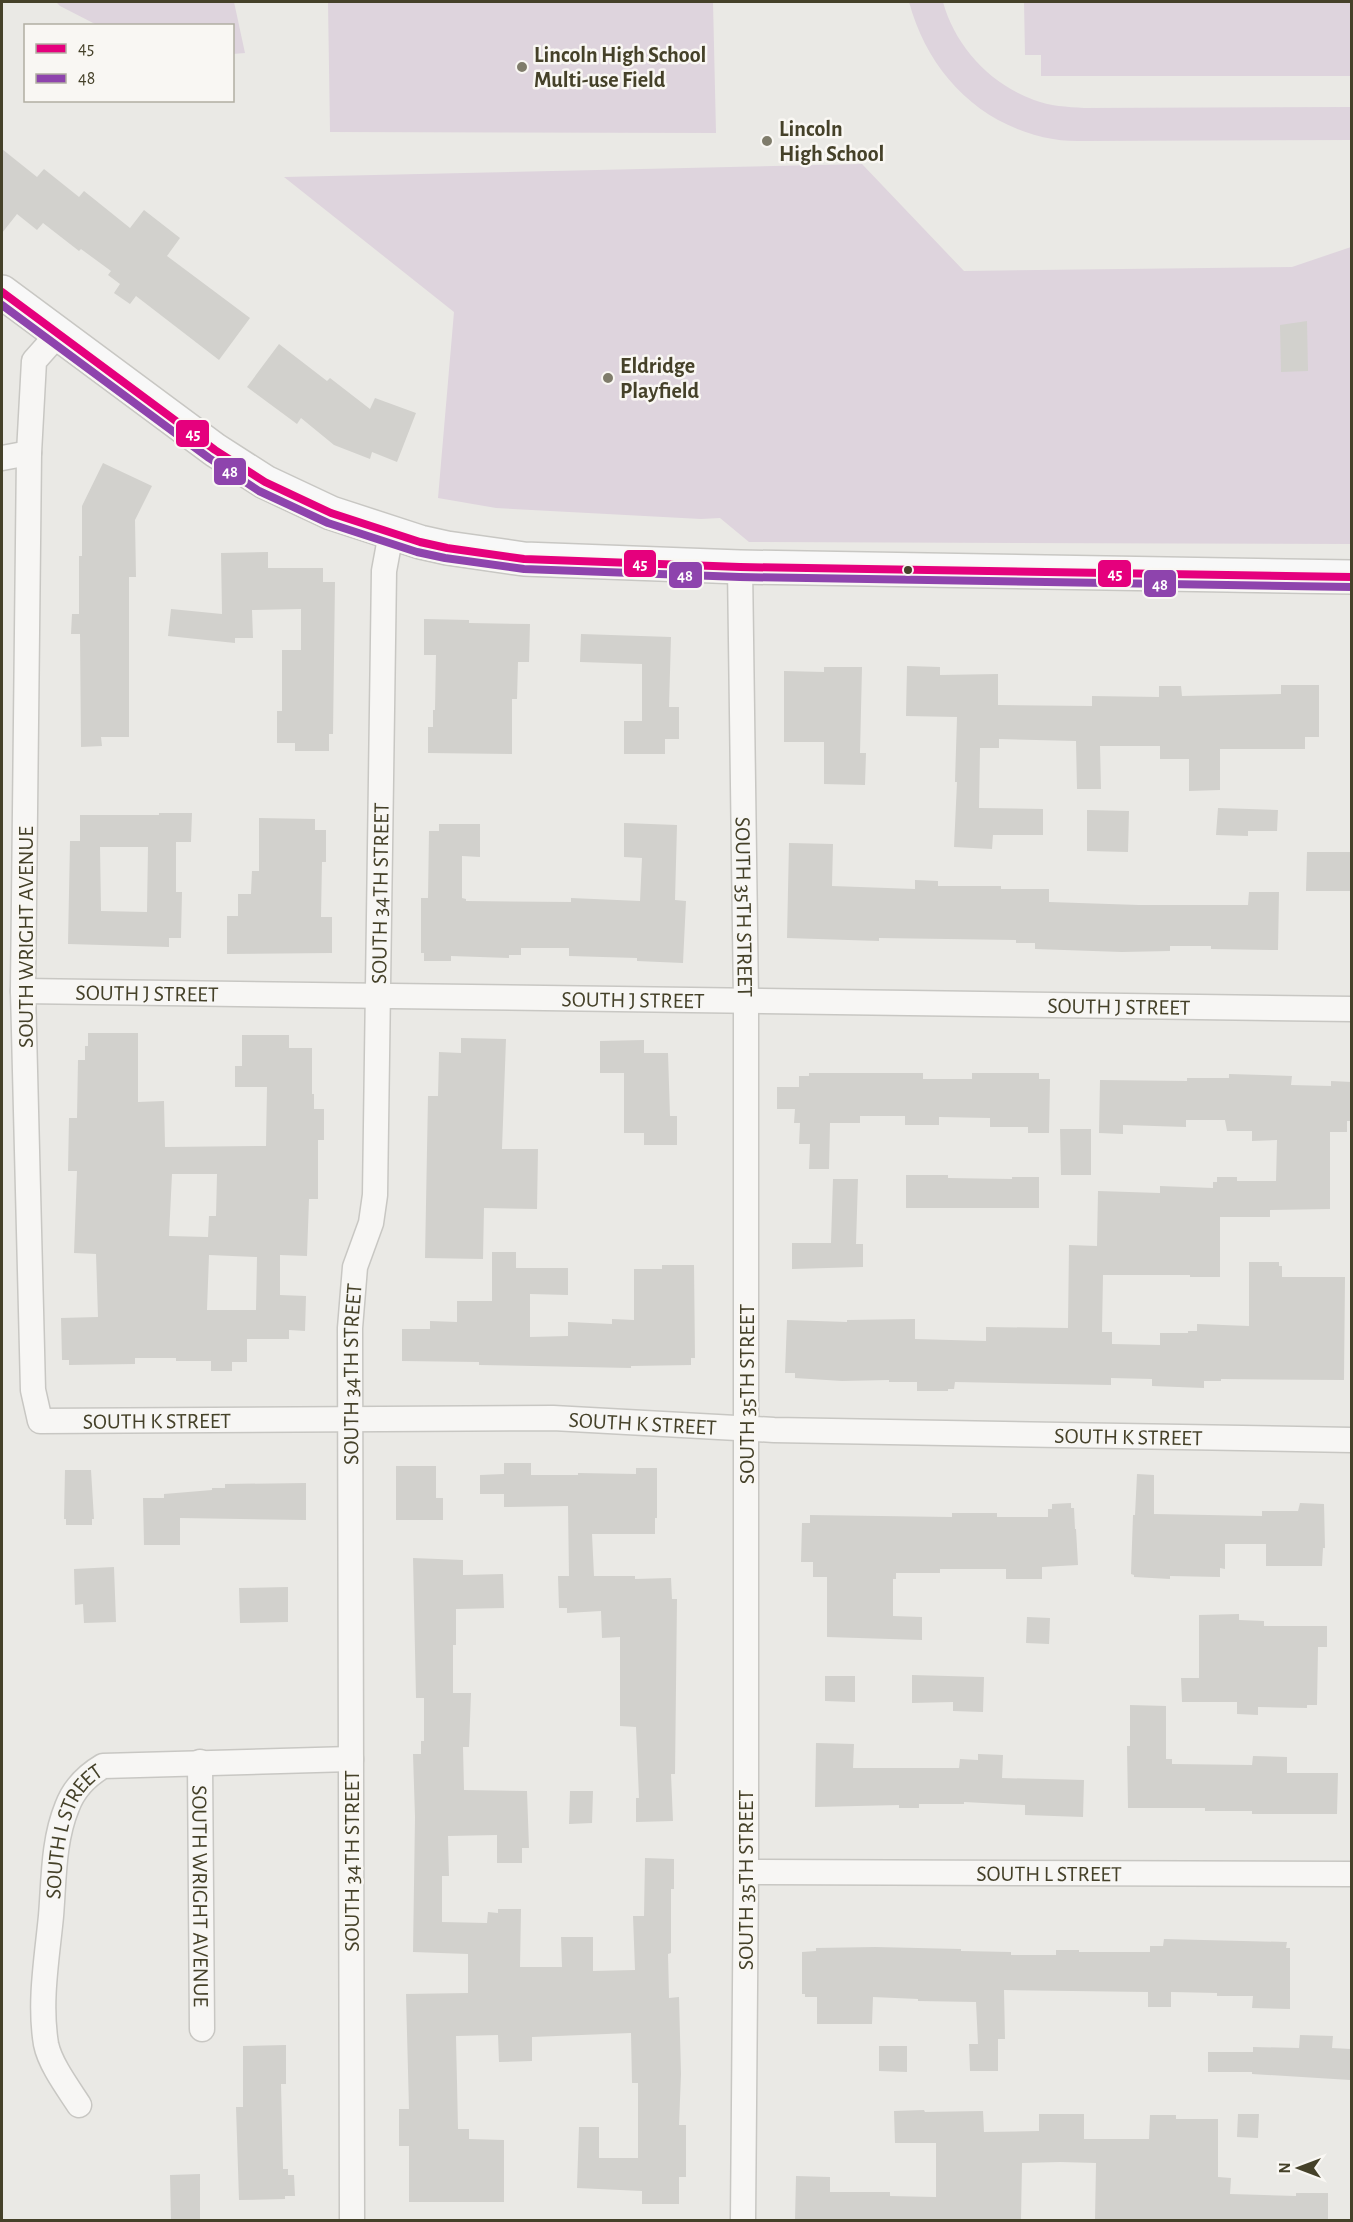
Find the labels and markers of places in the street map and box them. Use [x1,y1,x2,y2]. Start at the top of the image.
place label: Lincoln High School Multi-use Field [534,44,706,91]
marker: Lincoln High School Multi-use Field [515,60,529,74]
place label: Lincoln High School [779,118,884,165]
marker: Lincoln High School [760,134,774,148]
place label: Eldridge Playfield [620,355,699,403]
marker: Eldridge Playfield [601,371,615,385]
unlabelled marker [902,564,914,576]

